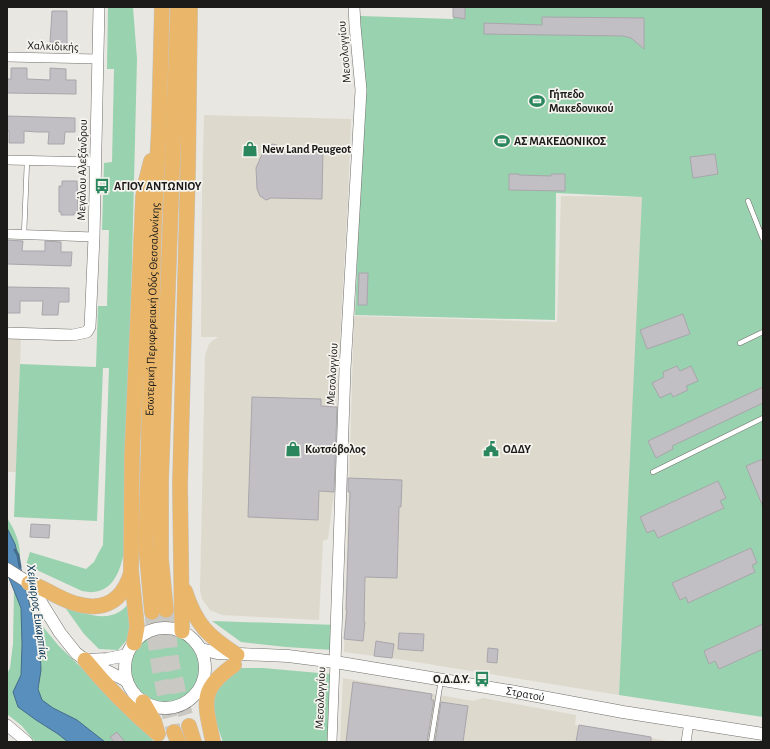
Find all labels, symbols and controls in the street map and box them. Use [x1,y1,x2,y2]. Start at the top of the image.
street label: Μεσολογγίου [335,20,353,84]
street label: Χαλκιδικής [27,39,79,54]
place label: Γήπεδο Μακεδονικού [549,88,613,114]
sports icon: Γήπεδο Μακεδονικού [528,92,546,110]
street label: Μεγάλου Αλεξάνδρου [75,119,90,221]
sports icon: ΑΣ ΜΑΚΕΔΟΝΙΚΟΣ [493,132,511,150]
place label: ΑΣ ΜΑΚΕΔΟΝΙΚΟΣ [514,135,607,147]
shop icon: New Land Peugeot [241,140,259,158]
place label: New Land Peugeot [262,143,351,155]
bus stop icon: ΑΓΙΟΥ ΑΝΤΩΝΙΟΥ [93,177,111,195]
place label: ΑΓΙΟΥ ΑΝΤΩΝΙΟΥ [114,180,202,192]
street label: Εσωτερική Περιφερειακή Οδός Θεσσαλονίκης [143,202,162,416]
street label: Μεσολογγίου [324,342,340,405]
shop icon: Κωτσόβολος [284,440,302,458]
public building icon: ΟΔΔΥ [482,440,500,458]
place label: Κωτσόβολος [305,443,366,456]
place label: ΟΔΔΥ [503,443,531,455]
water label: Χείμαρρος Ευκαρπίας [24,563,50,661]
street label: Μεσολογγίου [313,667,327,729]
bus stop icon: Ο.Δ.Δ.Υ. [473,670,491,688]
place label: Ο.Δ.Δ.Υ. [433,673,470,685]
street label: Στρατού [505,684,546,703]

